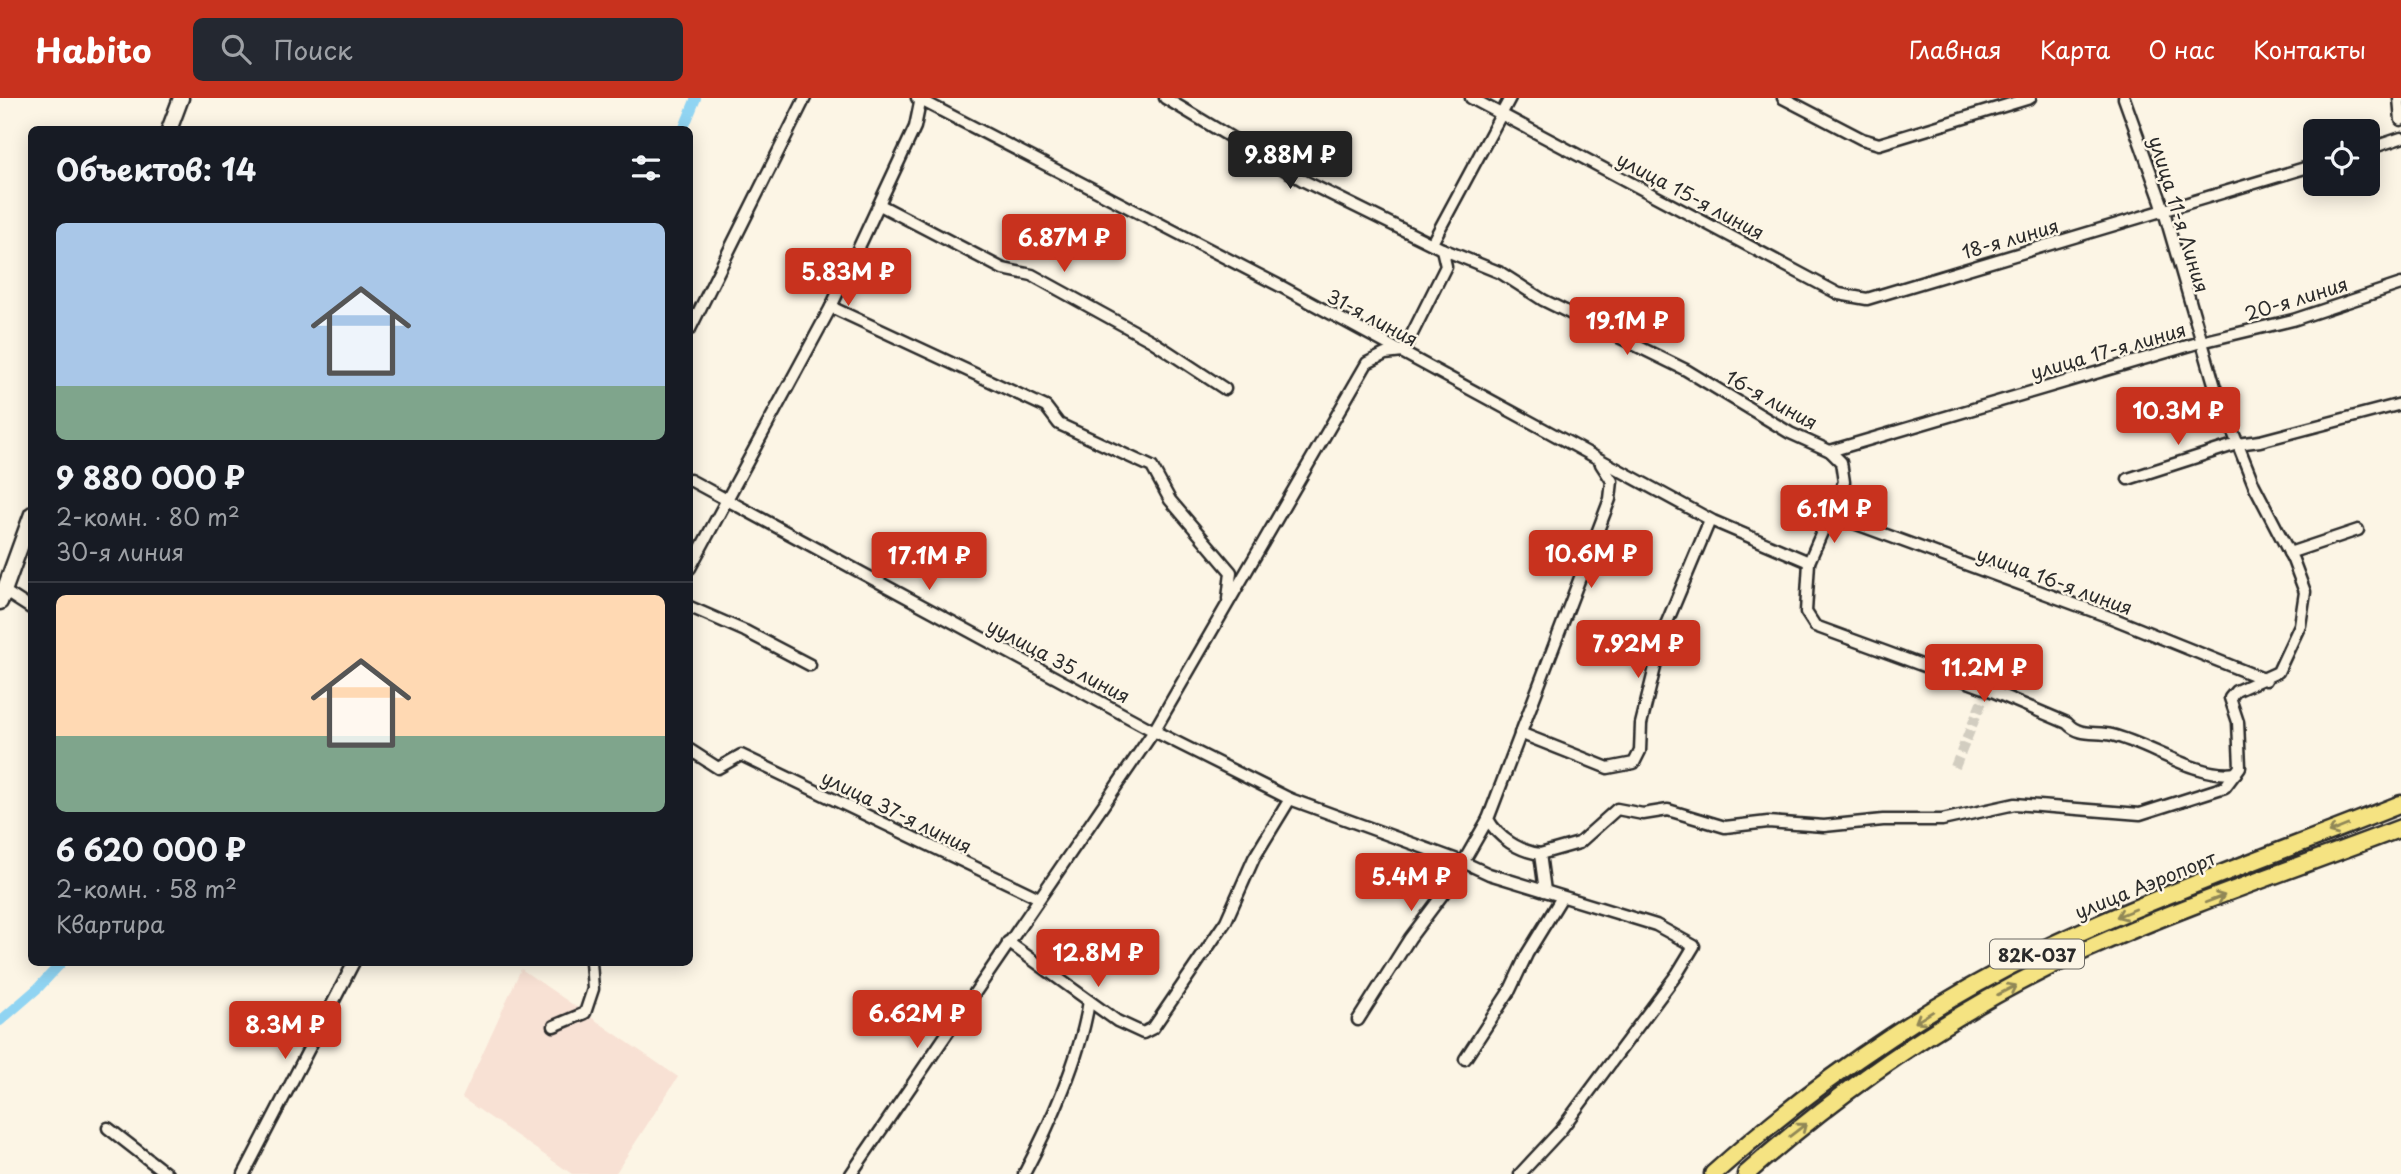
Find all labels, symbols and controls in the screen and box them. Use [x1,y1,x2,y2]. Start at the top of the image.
search box [193,18,683,81]
text: Habito [35,24,151,74]
icon: search [217,30,255,68]
text: Поиск [273,30,352,69]
text: Главная [1909,31,2002,67]
text: Карта [2040,31,2110,67]
text: О нас [2148,31,2215,67]
text: Контакты [2253,31,2366,67]
map controls [2303,119,2380,196]
button: locate [2303,119,2380,196]
pin: 9.88M ₽ [1225,132,1355,191]
street label: улица 11-я Линия [2143,132,2217,296]
text: 9.88M ₽ [1244,136,1336,171]
street label: улица 15-я линия [1612,144,1770,246]
text: Объектов: 14 [56,146,256,191]
icon: filters [627,149,665,187]
street label: 18-я линия [1958,211,2062,265]
pin: 6.87M ₽ [999,214,1129,274]
text: 6.87M ₽ [1018,219,1110,254]
pin: 5.83M ₽ [783,248,913,308]
text: 5.83M ₽ [801,253,895,288]
icon: home [298,268,424,394]
street label: 20-я линия [2241,269,2351,327]
street label: 31-я линия [1323,281,1423,353]
pin: 19.1M ₽ [1562,298,1692,357]
text: 19.1M ₽ [1586,302,1668,337]
street label: улица 17-я линия [2027,314,2189,386]
street label: 16-я линия [1721,362,1823,436]
pin: 10.3M ₽ [2113,388,2243,447]
text: 10.3M ₽ [2132,392,2224,427]
text: 9 880 000 ₽ [56,454,245,499]
pin: 6.1M ₽ [1777,486,1891,545]
text: 6.1M ₽ [1796,490,1872,525]
text: 2-комн. · 80 m² [56,499,240,534]
pin: 10.6M ₽ [1526,531,1656,590]
pin: 17.1M ₽ [864,532,994,592]
text: 30-я линия [56,534,184,569]
text: 10.6M ₽ [1545,535,1637,570]
text: 17.1M ₽ [888,537,970,572]
street label: улица 16-я линия [1973,539,2137,621]
street label: уулица 35 линия [983,611,1135,709]
pin: 7.92M ₽ [1573,620,1703,680]
text: 7.92M ₽ [1592,625,1684,660]
icon: home [298,640,424,766]
pin: 11.2M ₽ [1919,644,2049,704]
text: 11.2M ₽ [1941,649,2027,684]
street label: улица 37-я линия [817,762,977,860]
one-way arrow [2327,824,2349,837]
text: 6 620 000 ₽ [56,826,246,871]
street label: улица Аэропорт [2070,843,2221,925]
pin: 5.4M ₽ [1354,854,1468,913]
text: 5.4M ₽ [1371,858,1451,893]
text: 2-комн. · 58 m² [56,871,237,906]
one-way arrow [2204,892,2226,905]
text: Квартира [56,906,164,941]
one-way arrow [2116,908,2137,921]
pin: 12.8M ₽ [1033,930,1163,989]
text: 12.8M ₽ [1052,934,1144,969]
road number: 82К-037 [1990,940,2084,968]
one-way arrow [1996,983,2017,997]
pin: 6.62M ₽ [852,990,982,1050]
text: 6.62M ₽ [869,995,965,1030]
pin: 8.3M ₽ [228,1002,342,1061]
text: 8.3M ₽ [245,1006,325,1041]
one-way arrow [1915,1009,1934,1024]
one-way arrow [1788,1123,1807,1138]

